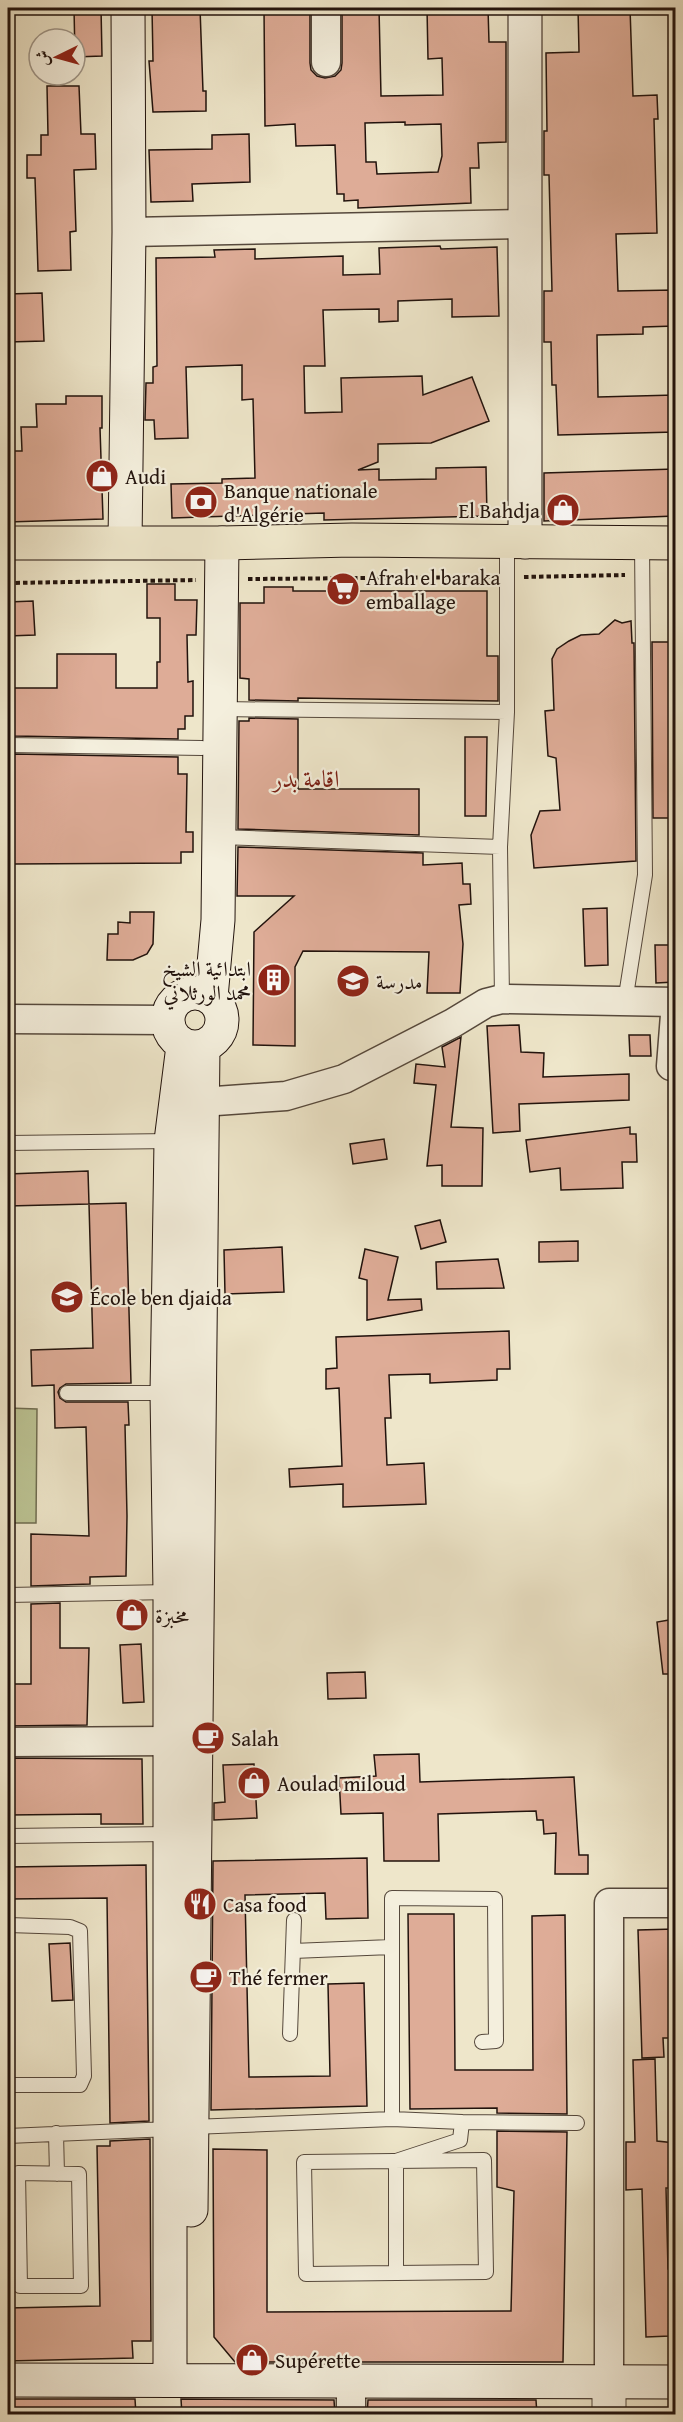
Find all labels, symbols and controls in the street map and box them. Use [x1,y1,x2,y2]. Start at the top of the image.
north arrow [27,27,87,87]
text: ش [29,49,55,67]
shop icon: Audi [84,458,120,494]
place label: Audi [125,461,166,492]
place label: Banque nationale d'Algérie [224,475,378,530]
bank icon: Banque nationale d'Algérie [183,484,219,520]
shop icon: El Bahdja [545,492,581,528]
place label: El Bahdja [458,495,540,526]
place label: Afrah el baraka emballage [366,562,500,617]
supermarket icon: Afrah el baraka emballage [325,571,361,607]
district label: اقامة بدر [271,761,339,796]
place label: ابتدائية الشيخ محمد الورثلاني [162,953,251,1010]
building icon: ابتدائية الشيخ محمد الورثلاني [256,962,292,998]
school or university icon: مدرسة [335,963,371,999]
place label: مدرسة [376,966,422,997]
school or university icon: École ben djaida [49,1279,85,1315]
place label: École ben djaida [90,1282,232,1313]
shop icon: مخبزة [114,1597,150,1633]
place label: مخبزة [155,1600,189,1631]
cafe icon: Salah [190,1720,226,1756]
place label: Salah [231,1723,279,1754]
shop icon: Aoulad miloud [236,1765,272,1801]
place label: Aoulad miloud [277,1768,406,1799]
restaurant icon: Casa food [182,1886,218,1922]
place label: Casa food [223,1889,307,1920]
cafe icon: Thé fermer [188,1959,224,1995]
place label: Thé fermer [229,1962,328,1993]
shop icon: Supérette [234,2342,270,2378]
place label: Supérette [275,2345,361,2376]

